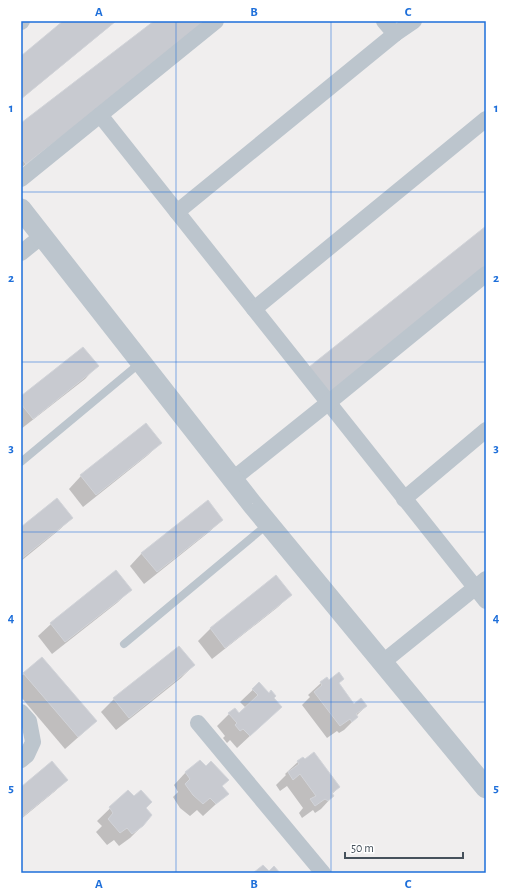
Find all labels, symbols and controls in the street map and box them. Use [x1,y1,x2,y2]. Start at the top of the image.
text: A [95,6,103,19]
text: B [250,6,258,19]
text: C [405,6,412,19]
text: 1 [9,102,13,115]
text: 1 [494,102,498,115]
text: 2 [8,272,14,285]
text: 2 [493,272,499,285]
text: 3 [8,442,14,455]
text: 3 [493,442,499,455]
text: 4 [8,612,15,625]
text: 4 [493,612,500,625]
text: 5 [8,782,14,795]
text: 5 [493,782,499,795]
scale bar [345,834,463,860]
text: 50 m [351,842,374,854]
text: A [95,878,103,891]
text: B [250,878,258,891]
text: C [405,878,412,891]

